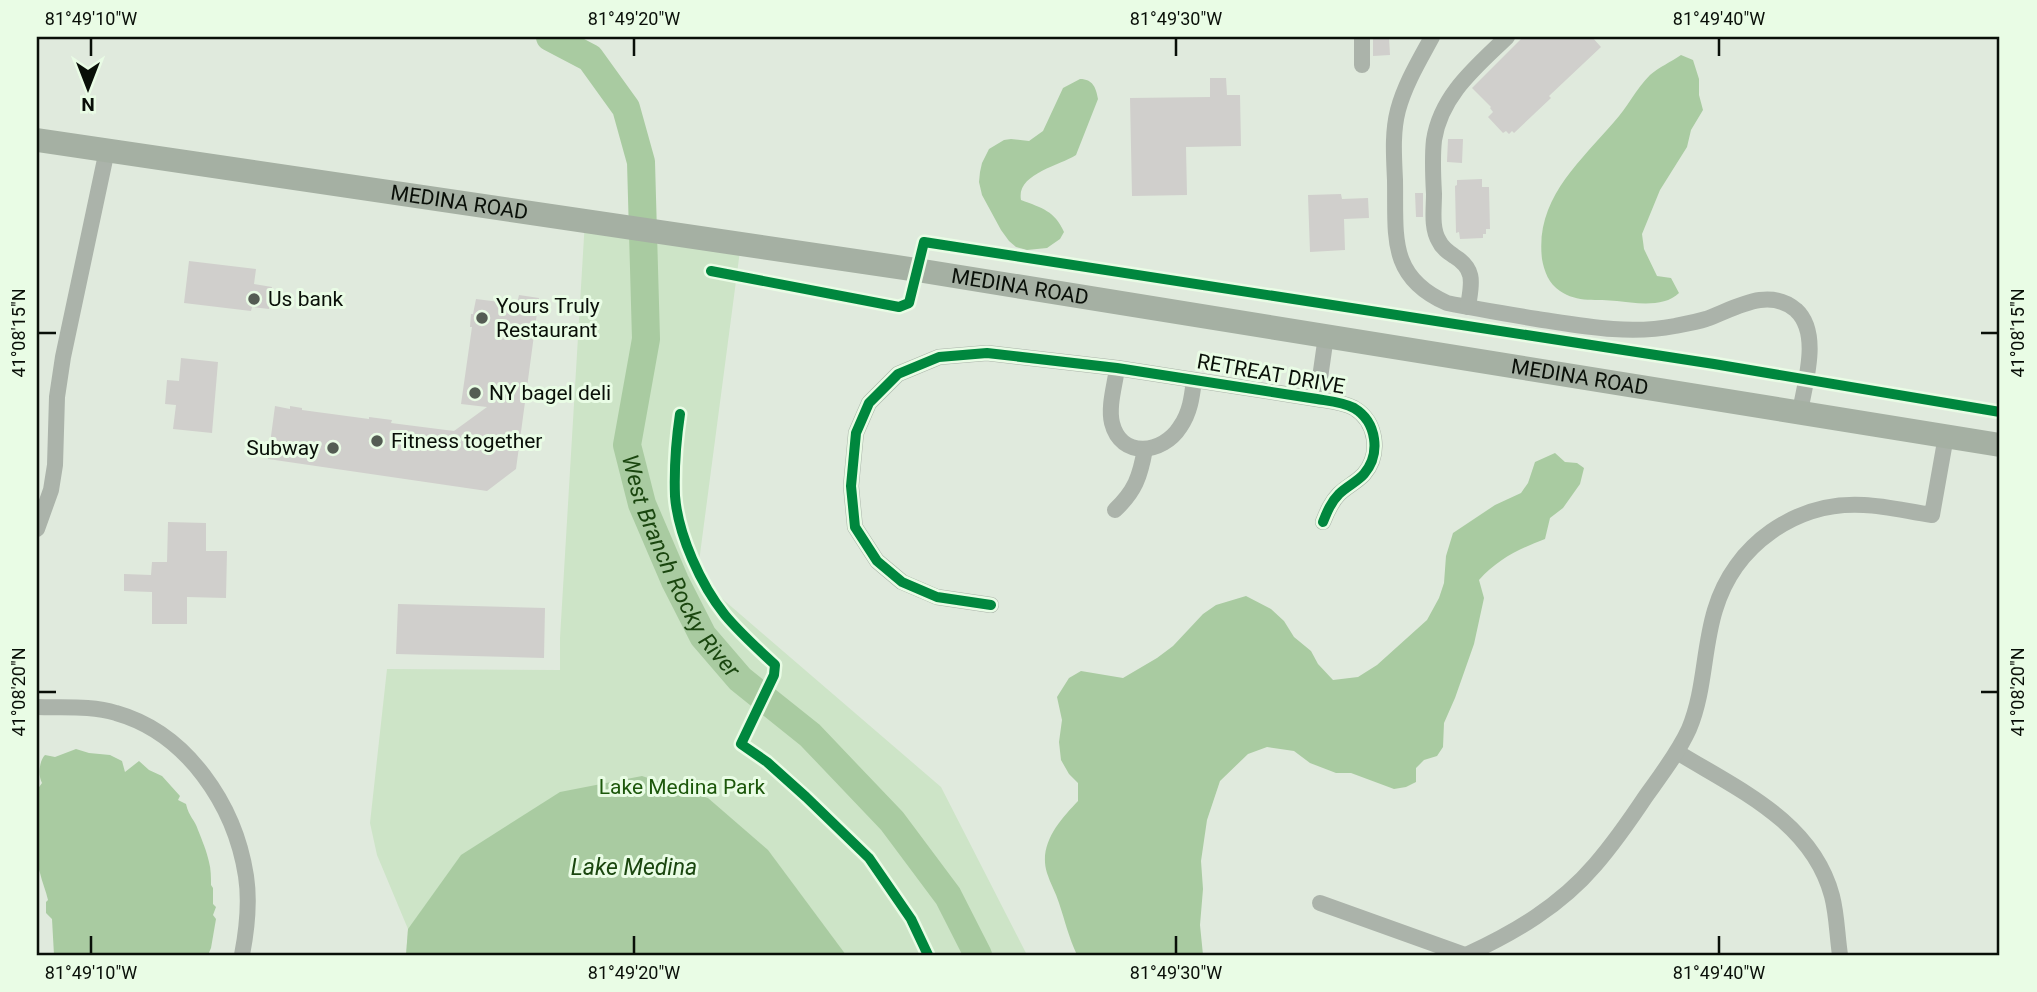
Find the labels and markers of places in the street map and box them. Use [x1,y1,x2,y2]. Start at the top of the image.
place label: Us bank [268,287,343,311]
marker: Us bank [246,291,262,307]
place label: Yours Truly Restaurant [496,294,600,342]
marker: Yours Truly Restaurant [474,310,490,326]
place label: NY bagel deli [489,381,611,405]
marker: NY bagel deli [467,385,483,401]
place label: Fitness together [391,429,542,453]
marker: Fitness together [369,433,385,449]
place label: Subway [246,436,319,460]
marker: Subway [325,440,341,456]

